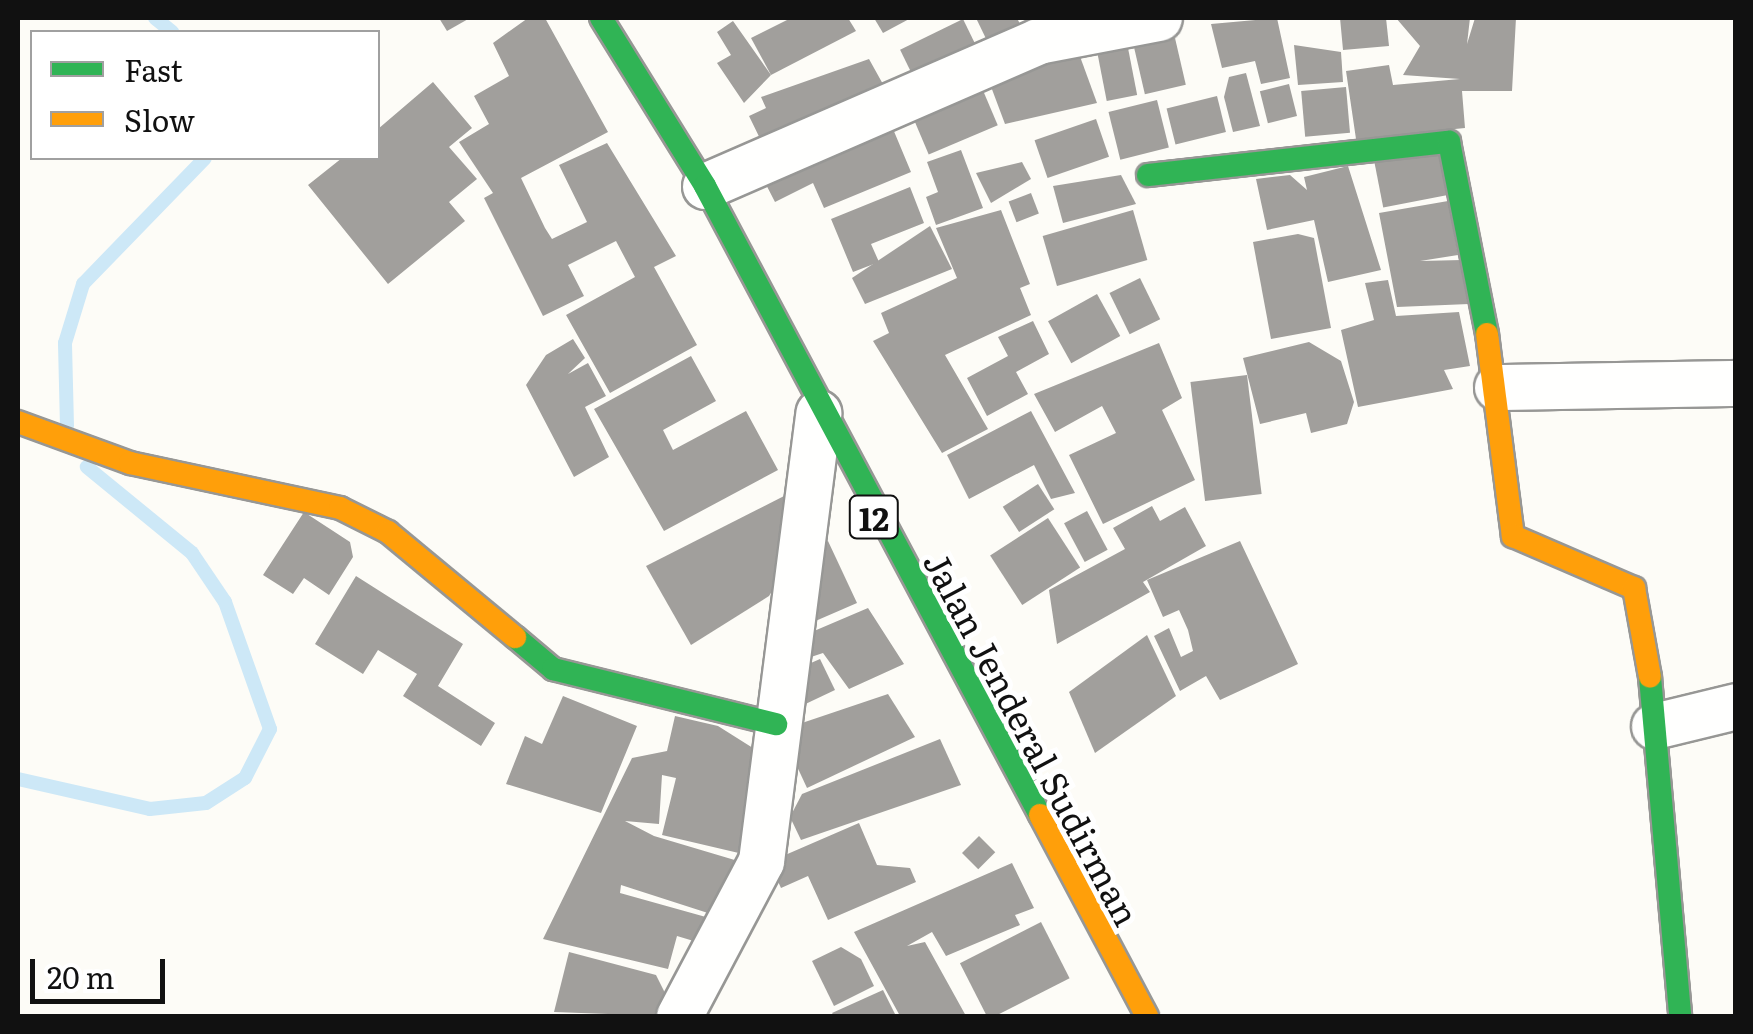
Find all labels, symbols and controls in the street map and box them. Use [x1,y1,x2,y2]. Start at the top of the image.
legend [30,30,380,160]
text: Fast [124,47,183,91]
text: Slow [124,97,195,141]
road number: 12 [846,490,902,544]
street label: Jalan Jenderal Sudirman [917,544,1149,932]
scale bar [35,939,170,1001]
text: 20 m [47,954,115,998]

